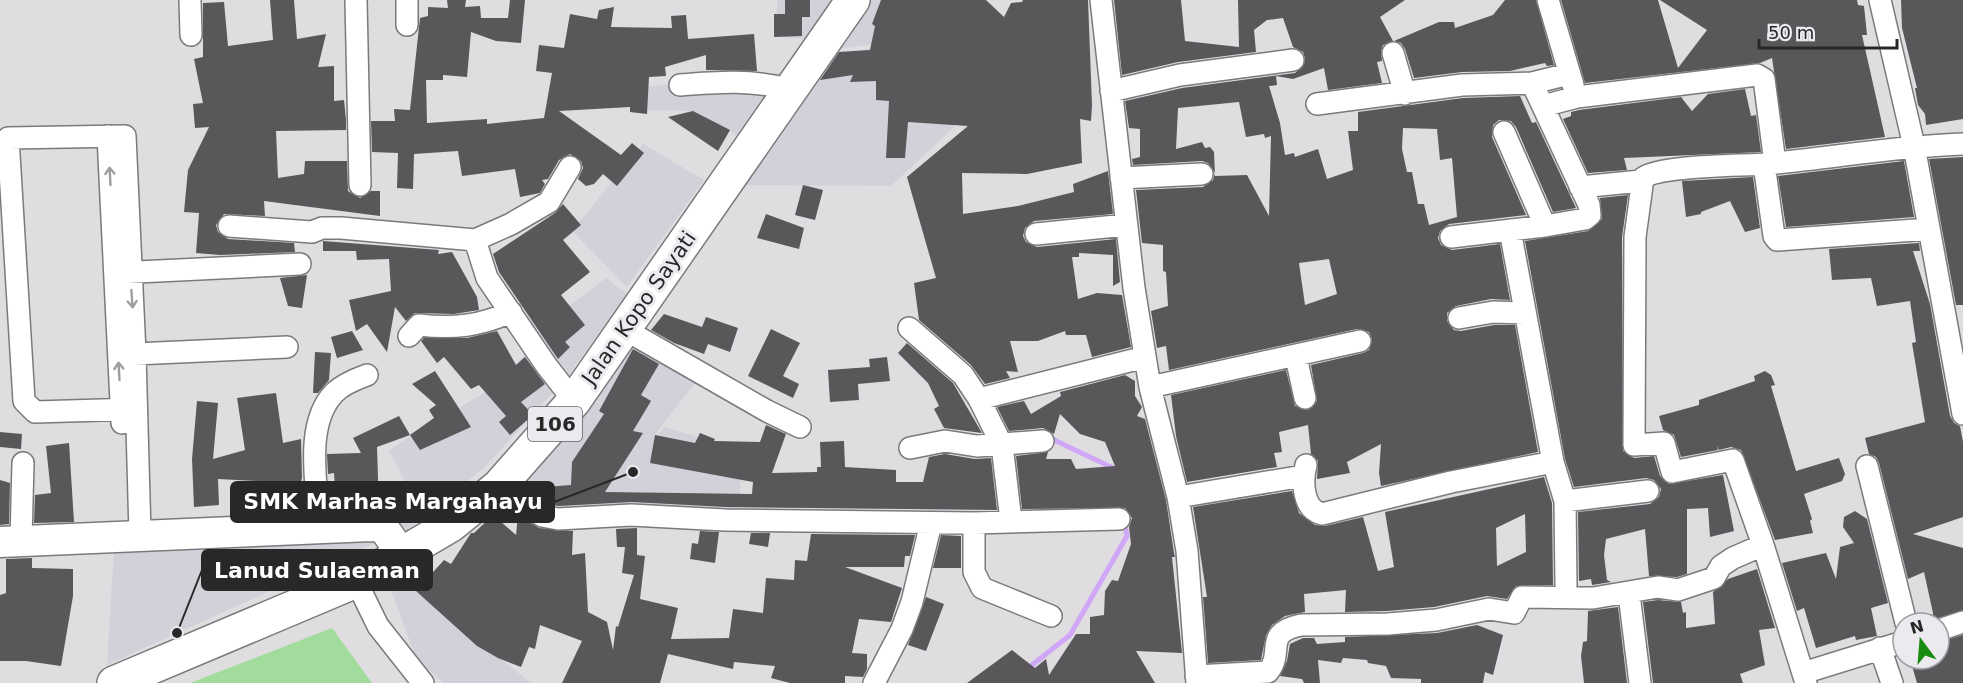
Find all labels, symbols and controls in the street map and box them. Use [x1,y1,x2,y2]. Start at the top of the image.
scale bar [1759,12,1897,50]
text: 50 m [1768,22,1814,43]
one-way arrow [104,167,115,187]
street label: Jalan Kopo Sayati [576,227,701,391]
one-way arrow [126,289,137,309]
one-way arrow [114,362,125,381]
road number: 106 [528,407,582,441]
callout: SMK Marhas Margahayu [231,482,554,522]
text: SMK Marhas Margahayu [243,489,543,514]
callout: Lanud Sulaeman [202,550,432,590]
text: Lanud Sulaeman [214,558,420,583]
north arrow [1891,611,1951,671]
text: N [1908,616,1926,638]

